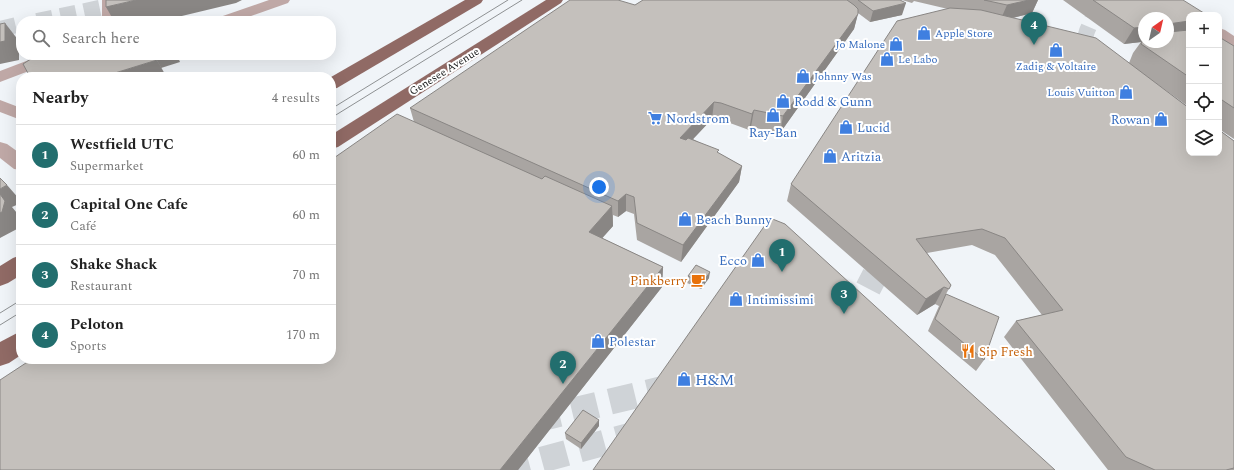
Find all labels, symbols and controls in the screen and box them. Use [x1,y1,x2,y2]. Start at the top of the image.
pin: 4 [1021,12,1047,45]
north arrow [1138,12,1174,48]
map controls [1186,12,1222,156]
button: + [1186,12,1222,48]
search box [16,16,336,60]
shop icon: Apple Store [916,25,932,41]
place label: Apple Store [935,25,993,42]
icon: search [30,27,52,49]
text: Search here [62,27,140,50]
place label: Jo Malone [835,36,885,53]
shop icon: Jo Malone [888,36,904,52]
shop icon: Zadig & Voltaire [1048,42,1064,58]
street label: Genesee Avenue [406,43,483,100]
button: − [1186,48,1222,84]
shop icon: Le Labo [879,51,895,67]
place label: Le Labo [898,51,938,68]
place label: Zadig & Voltaire [1016,58,1096,75]
shop icon: Johnny Was [795,68,811,84]
place label: Johnny Was [814,68,872,85]
place label: Louis Vuitton [1047,84,1115,101]
shop icon: Louis Vuitton [1118,84,1134,100]
button: locate [1186,84,1222,120]
text: Nearby [32,85,88,111]
text: 4 results [272,88,320,108]
place label: Rodd & Gunn [794,92,873,112]
shop icon: Rodd & Gunn [775,93,791,109]
shop icon: Ray-Ban [765,107,781,123]
place label: Nordstrom [666,109,729,129]
supermarket icon: Nordstrom [647,110,663,126]
place label: Rowan [1111,110,1150,130]
shop icon: Rowan [1153,111,1169,127]
place label: Lucid [857,118,890,138]
shop icon: Lucid [838,119,854,135]
button: layers [1186,120,1222,156]
place label: Ray-Ban [749,123,798,143]
text: Westfield UTC [70,133,174,156]
text: 1 [41,145,49,165]
text: 60 m [293,145,320,165]
place label: Aritzia [841,147,882,167]
shop icon: Aritzia [822,148,838,164]
text: Supermarket [70,156,144,176]
your location [589,177,609,197]
text: Capital One Cafe [70,193,188,216]
text: 2 [41,205,49,225]
text: 60 m [293,205,320,225]
place label: Beach Bunny [696,210,772,230]
shop icon: Beach Bunny [677,211,693,227]
text: Café [70,216,96,236]
pin: 1 [769,239,795,272]
place label: Ecco [719,251,747,271]
shop icon: Ecco [750,252,766,268]
text: Shake Shack [70,253,157,276]
text: 3 [41,265,49,285]
text: 70 m [293,265,320,285]
place label: Pinkberry [630,271,688,291]
cafe icon: Pinkberry [690,272,706,288]
text: Restaurant [70,276,132,296]
pin: 3 [831,281,857,314]
place label: Intimissimi [747,290,814,310]
shop icon: Intimissimi [728,291,744,307]
text: Peloton [70,313,124,336]
text: 4 [41,325,49,345]
text: 170 m [286,325,320,345]
place label: Polestar [609,332,656,352]
shop icon: Polestar [590,333,606,349]
text: Sports [70,336,107,356]
place label: Sip Fresh [979,342,1033,362]
restaurant icon: Sip Fresh [960,343,976,359]
pin: 2 [550,351,576,384]
place label: H&M [695,368,734,392]
shop icon: H&M [676,371,692,387]

